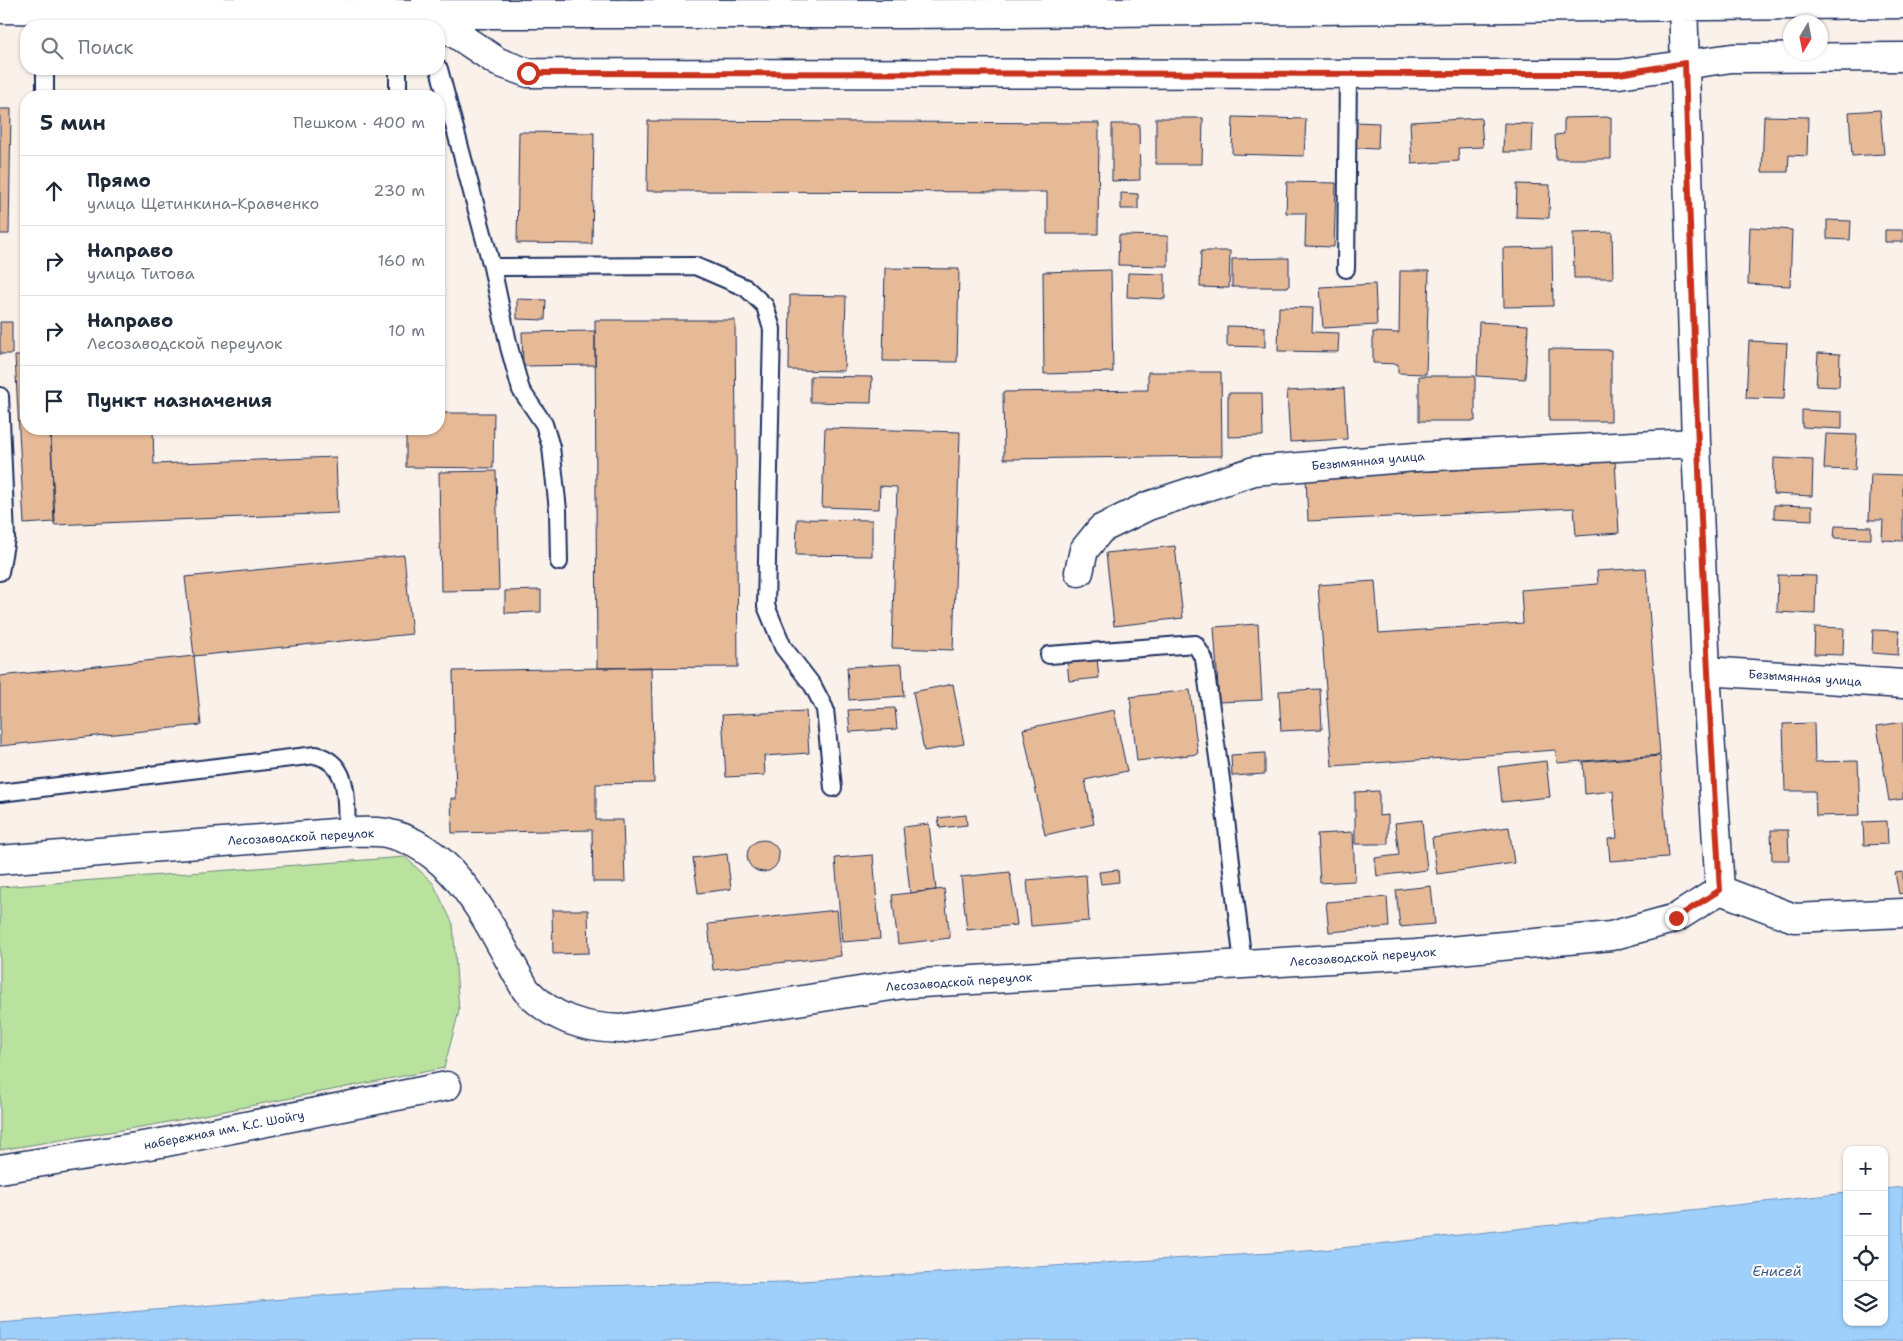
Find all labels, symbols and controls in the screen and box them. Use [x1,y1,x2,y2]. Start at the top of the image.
north arrow [1783,15,1828,60]
search box [20,20,445,75]
icon: search [38,34,66,62]
text: Поиск [78,35,133,60]
route start [517,62,540,85]
text: 5 мин [40,109,106,137]
text: Пешком · 400 m [293,112,425,133]
text: Прямо [87,168,151,193]
icon: ahead [40,177,68,205]
text: 230 m [373,180,425,201]
text: улица Щетинкина-Кравченко [87,193,319,214]
text: Направо [87,238,173,263]
icon: right [40,247,68,275]
text: 160 m [378,250,425,271]
text: улица Титова [87,263,195,284]
text: Направо [87,308,173,333]
icon: right [40,317,68,345]
text: 10 m [388,320,425,341]
text: Лесозаводской переулок [87,333,283,354]
icon: arrive [40,387,68,415]
text: Пункт назначения [87,388,272,413]
street label: Безымянная улица [1311,448,1426,474]
street label: Безымянная улица [1748,666,1863,690]
street label: Лесозаводской переулок [227,825,375,849]
route end [1665,907,1688,930]
street label: Лесозаводской переулок [1289,944,1437,970]
street label: Лесозаводской переулок [885,969,1033,995]
street label: набережная им. К.С. Шойгу [142,1107,306,1153]
map controls [1843,1146,1888,1326]
button: + [1843,1146,1888,1191]
button: − [1843,1191,1888,1236]
button: locate [1843,1236,1888,1281]
water label: Енисей [1752,1262,1802,1280]
button: layers [1843,1281,1888,1326]

